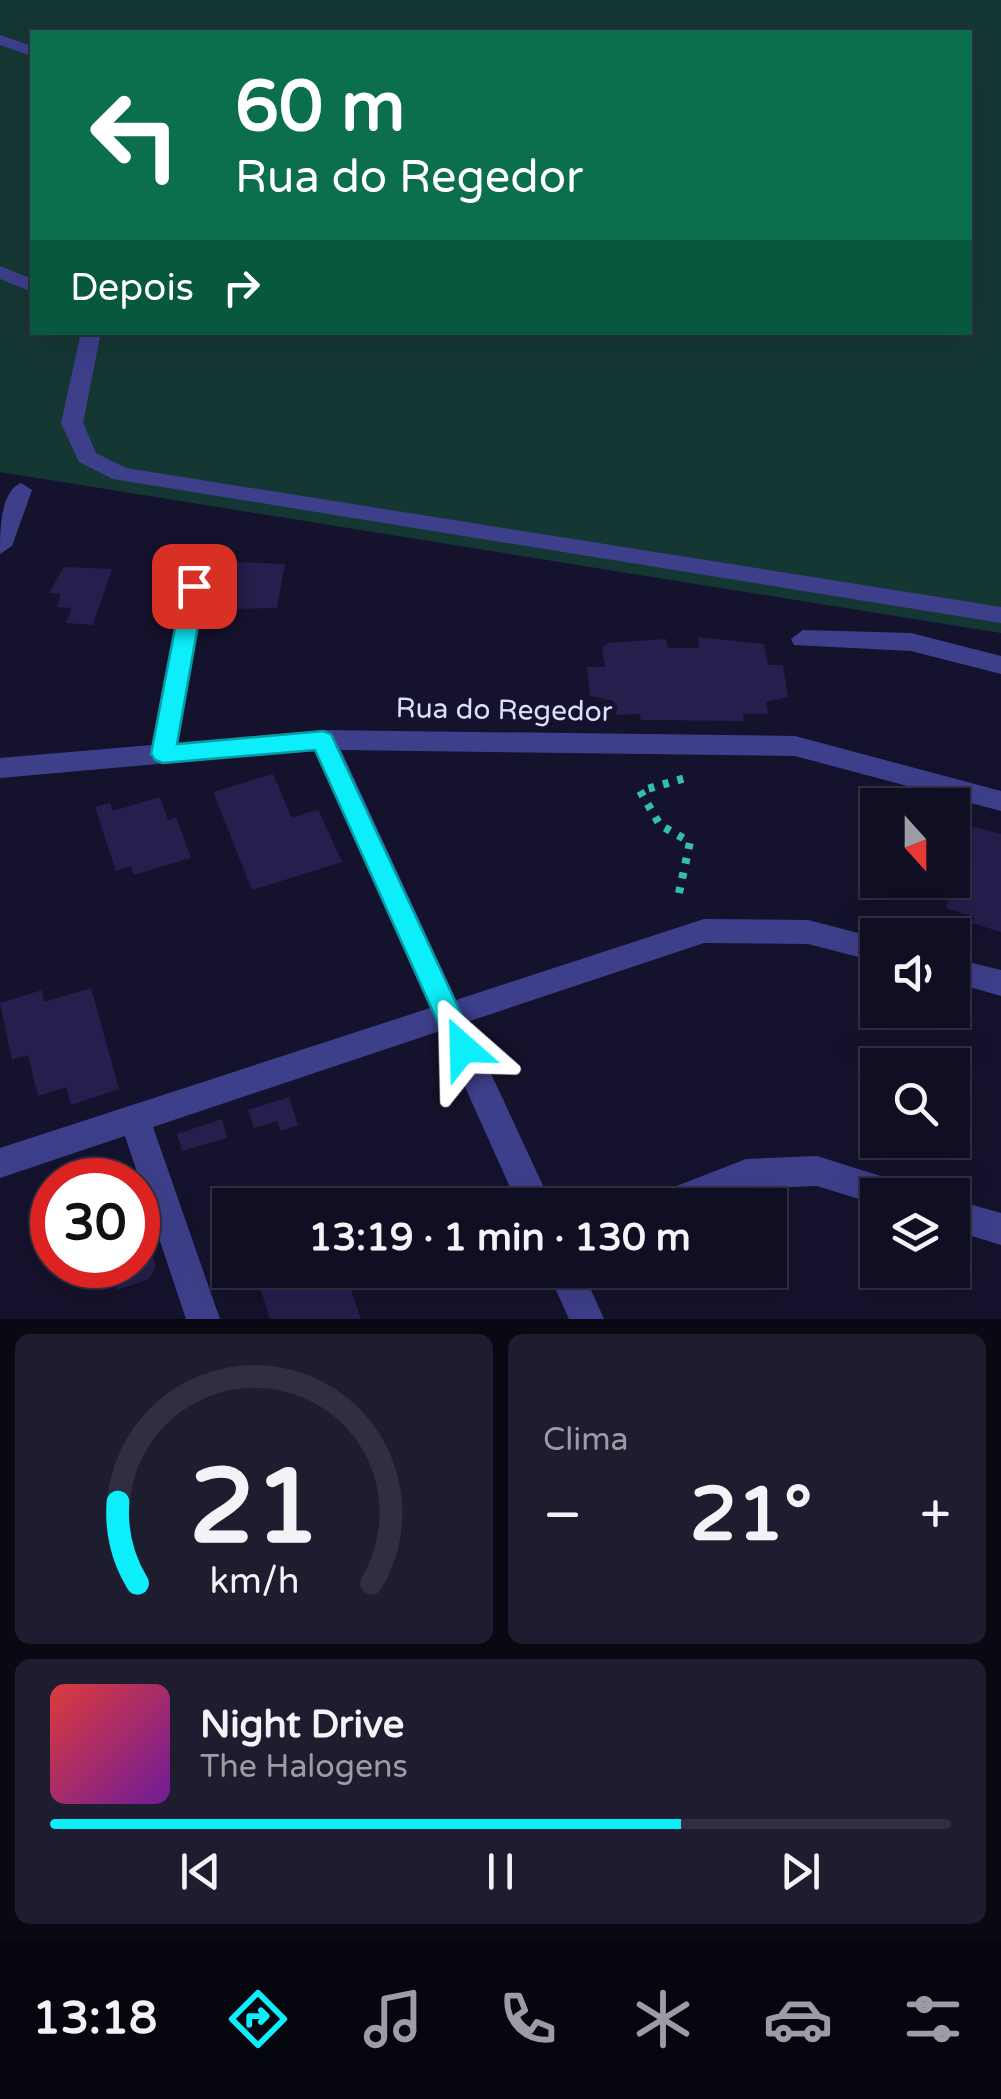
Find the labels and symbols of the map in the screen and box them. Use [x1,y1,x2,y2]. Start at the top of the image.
pin [152,544,237,629]
street label: Rua do Regedor [395,691,613,729]
north arrow [860,788,970,898]
position arrow [411,996,515,1100]
speed limit sign: 30 [30,1158,160,1288]

